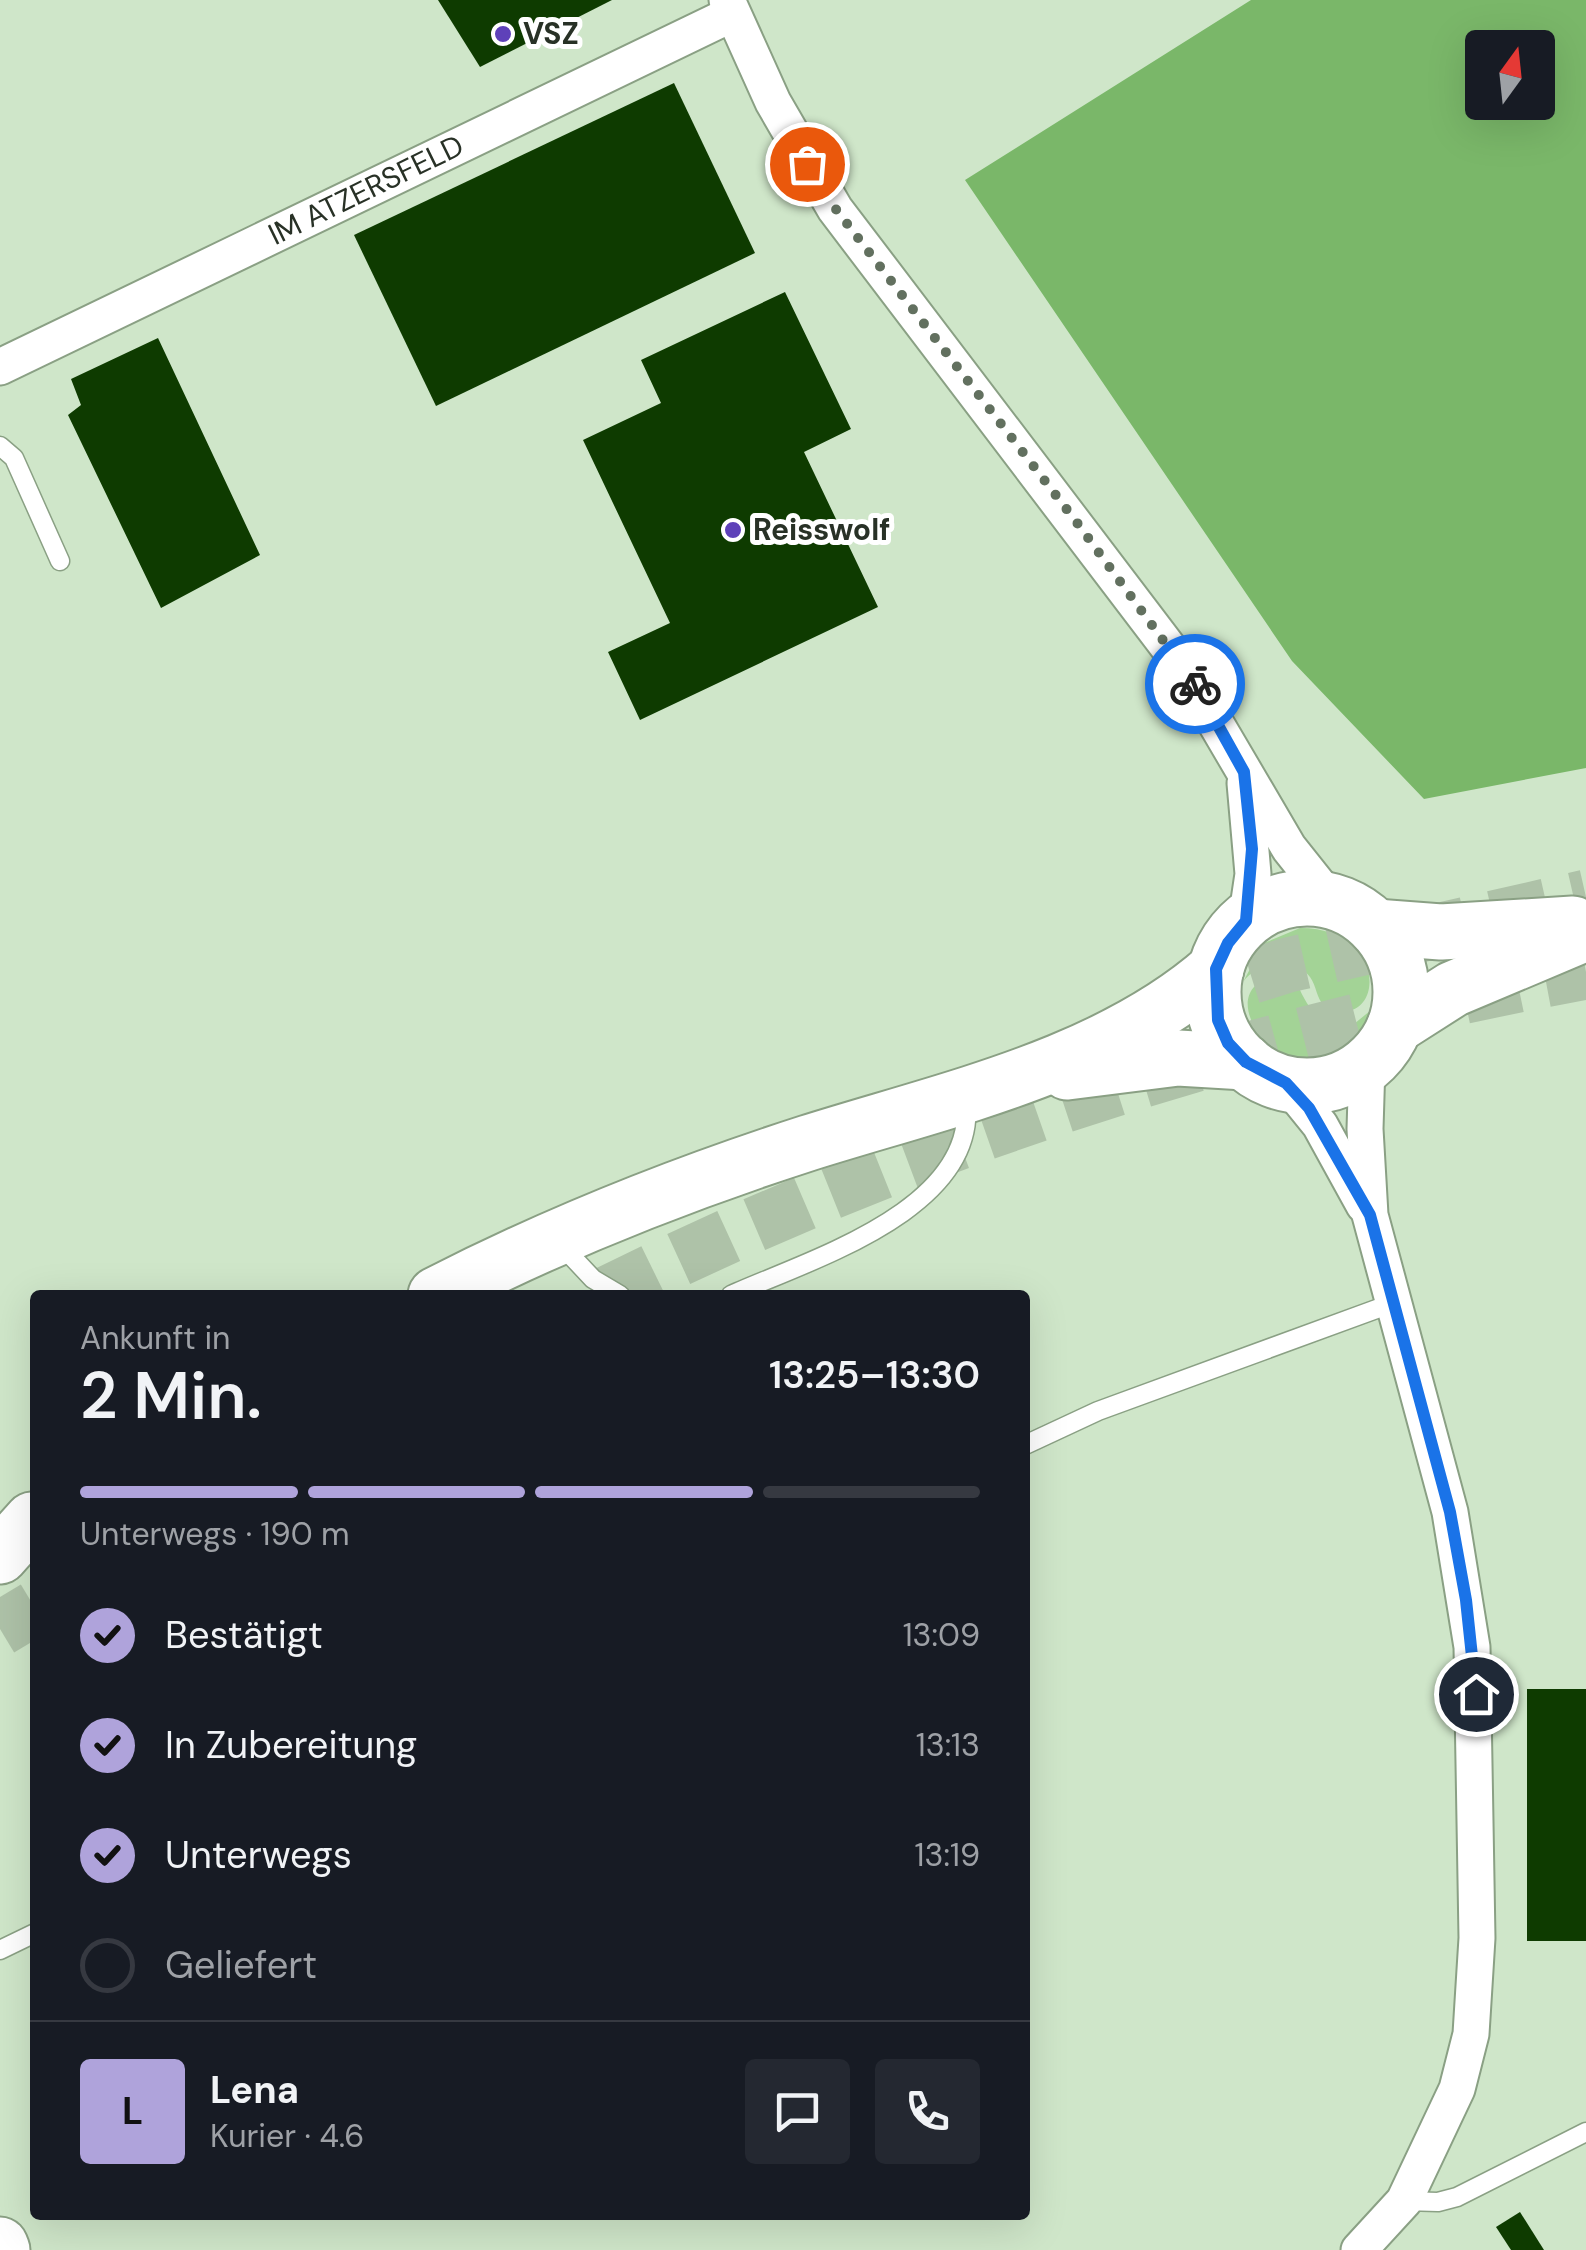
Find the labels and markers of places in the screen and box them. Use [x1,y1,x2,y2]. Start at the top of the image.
place label: VSZ [523,14,579,53]
marker: VSZ [492,23,514,45]
pin [765,122,850,207]
place label: Reisswolf [753,510,890,549]
marker: Reisswolf [722,519,744,541]
pin [1434,1652,1519,1737]

